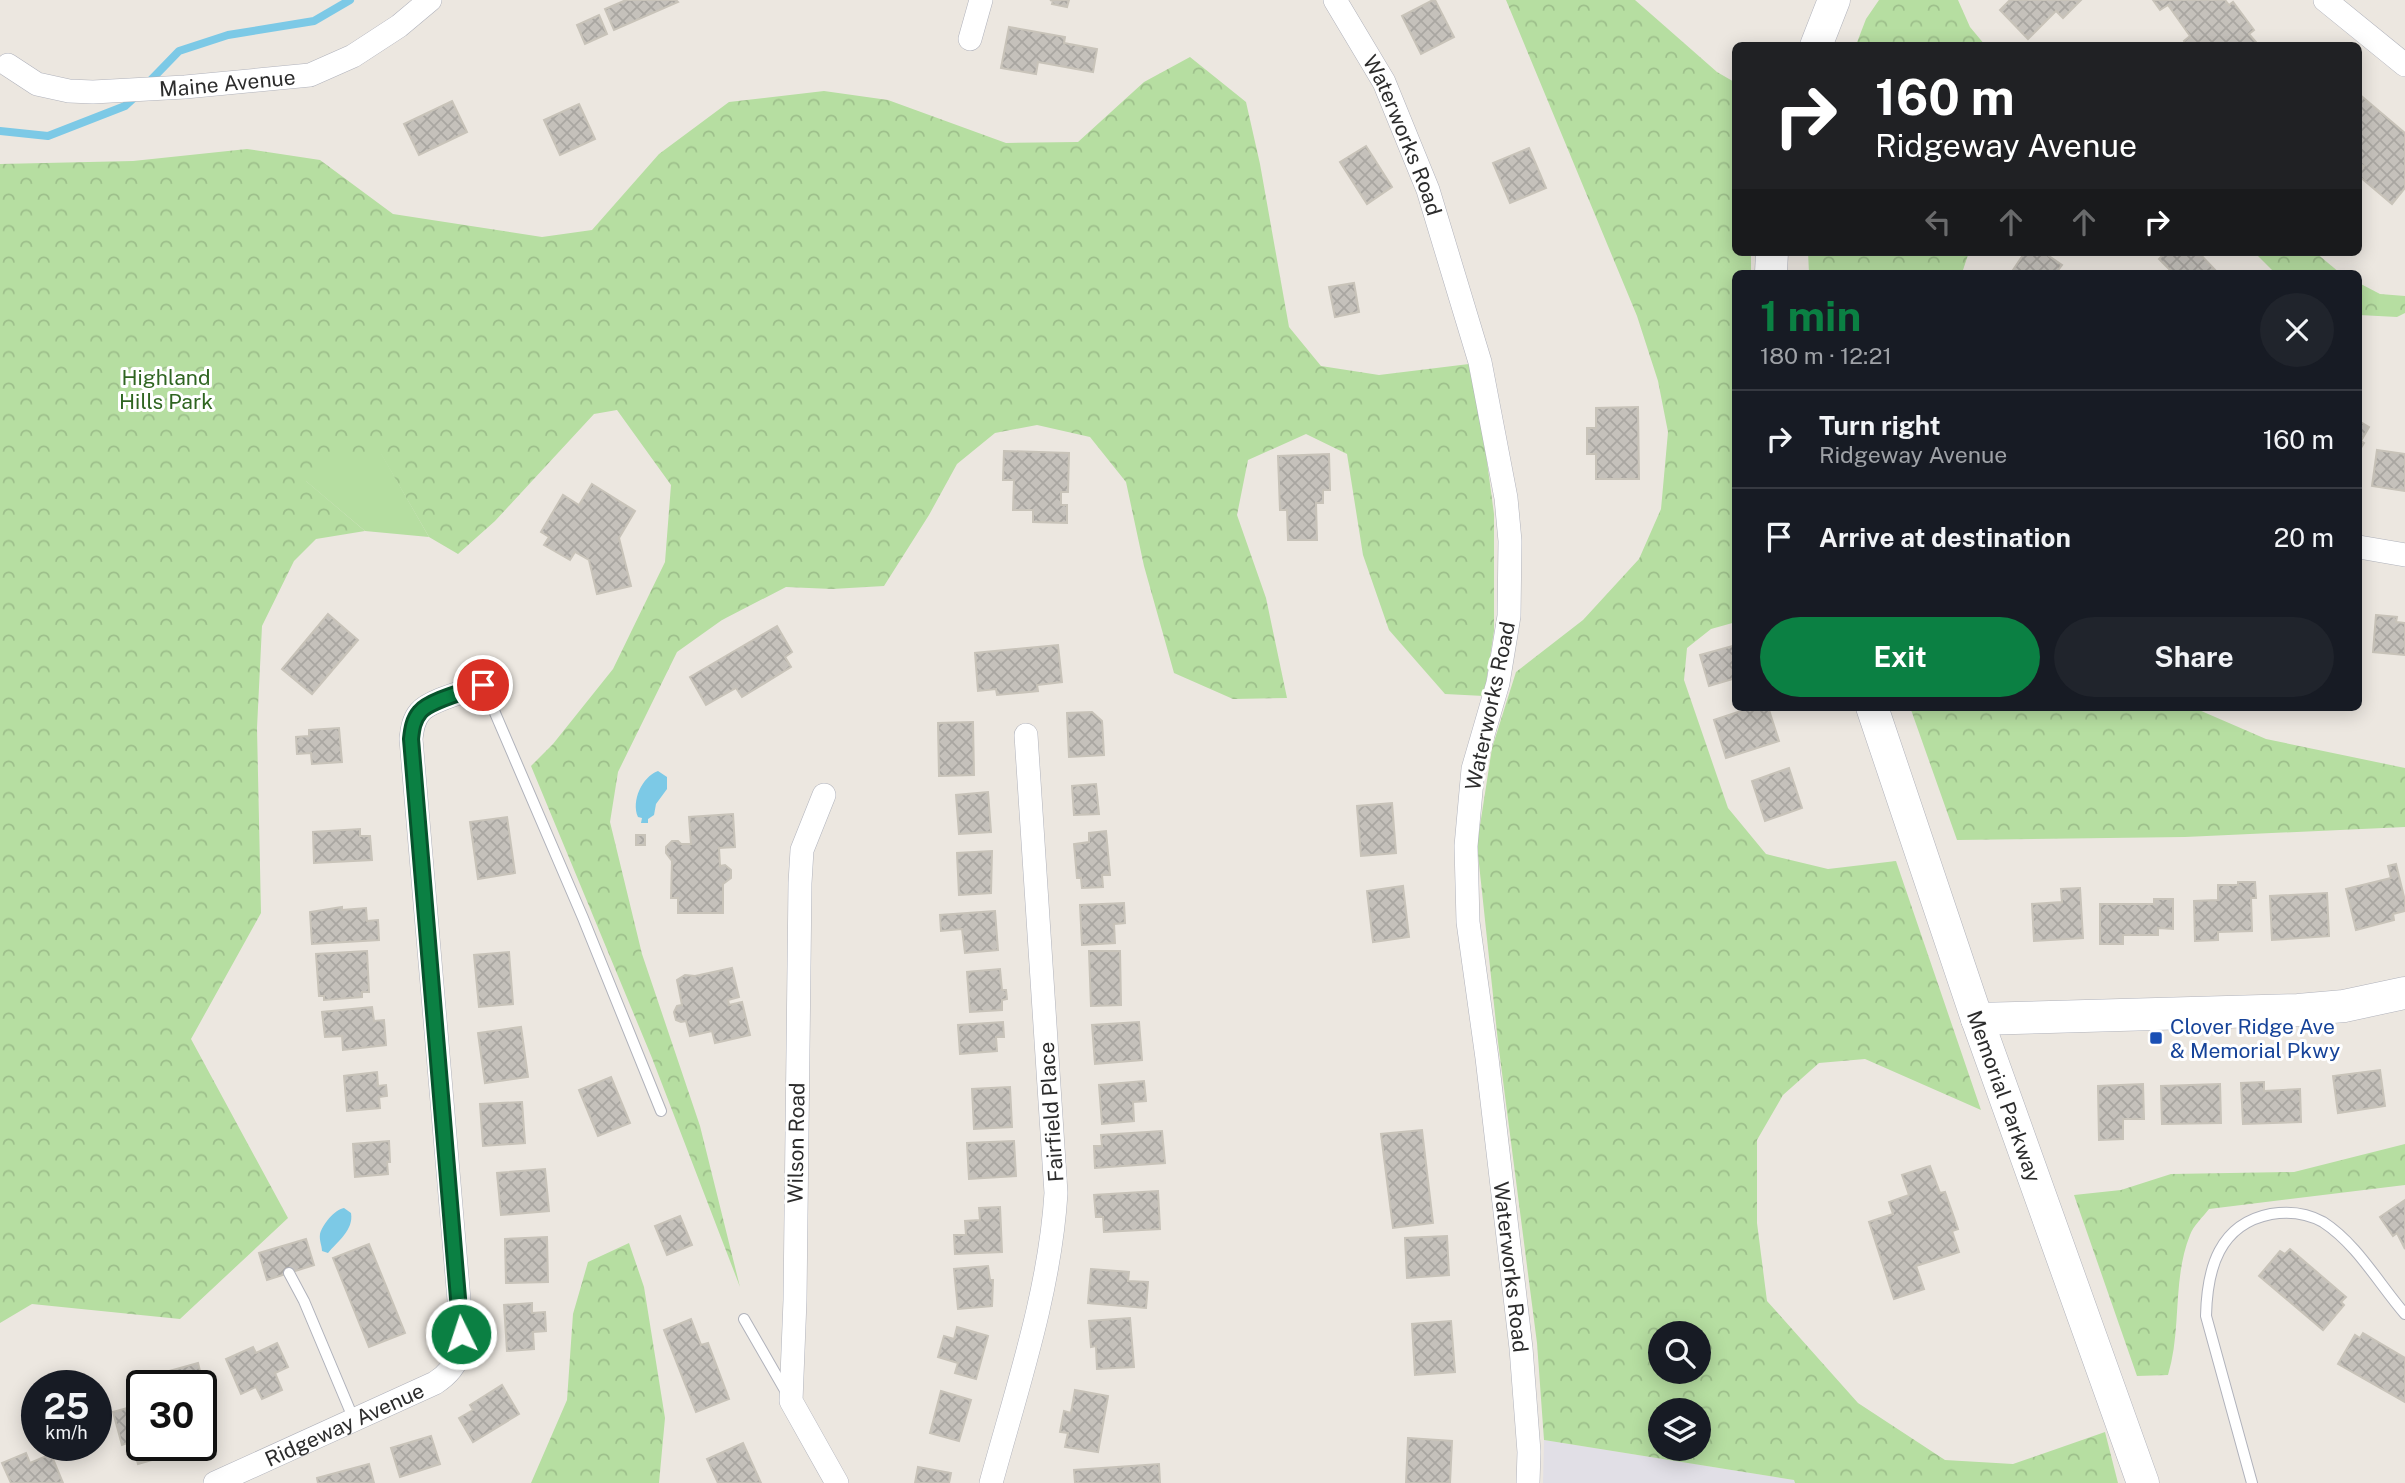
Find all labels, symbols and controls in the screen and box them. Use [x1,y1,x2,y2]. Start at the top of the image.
street label: Waterworks Road [1358,50,1447,218]
street label: Maine Avenue [158,64,296,101]
text: 160 m [1875,68,2015,126]
icon: right [1760,70,1851,161]
text: Ridgeway Avenue [1875,127,2137,164]
icon: left [1919,203,1957,241]
icon: ahead [1992,203,2030,241]
icon: ahead [2065,203,2103,241]
icon: right [2138,203,2176,241]
text: 1 min [1760,291,1861,340]
button: close [2260,293,2334,367]
text: 180 m · 12:21 [1760,342,1892,369]
park label: Highland Hills Park [119,365,213,414]
text: Turn right [1819,410,1941,441]
icon: right [1760,420,1798,458]
text: 160 m [2263,424,2334,455]
text: Ridgeway Avenue [1819,441,2007,468]
icon: arrive [1760,518,1798,556]
text: Arrive at destination [1819,522,2071,553]
text: 20 m [2274,522,2334,553]
button: Exit [1760,617,2040,697]
button: Share [2054,617,2334,697]
street label: Waterworks Road [1460,619,1520,793]
pin [453,655,513,715]
icon: arrive [464,666,502,704]
street label: Memorial Parkway [1962,1007,2047,1185]
place label: Clover Ridge Ave & Memorial Pkwy [2170,1014,2340,1063]
marker: Clover Ridge Ave & Memorial Pkwy [2148,1030,2164,1046]
street label: Fairfield Place [1034,1041,1068,1183]
street label: Wilson Road [782,1082,810,1204]
street label: Waterworks Road [1489,1180,1534,1354]
position arrow [424,1297,498,1371]
map controls [1648,1321,1711,1461]
button: search [1648,1321,1711,1384]
speed limit sign: 30 [126,1370,217,1461]
street label: Ridgeway Avenue [261,1377,428,1471]
text: 25 [44,1386,89,1427]
button: layers [1648,1398,1711,1461]
text: km/h [45,1422,88,1443]

